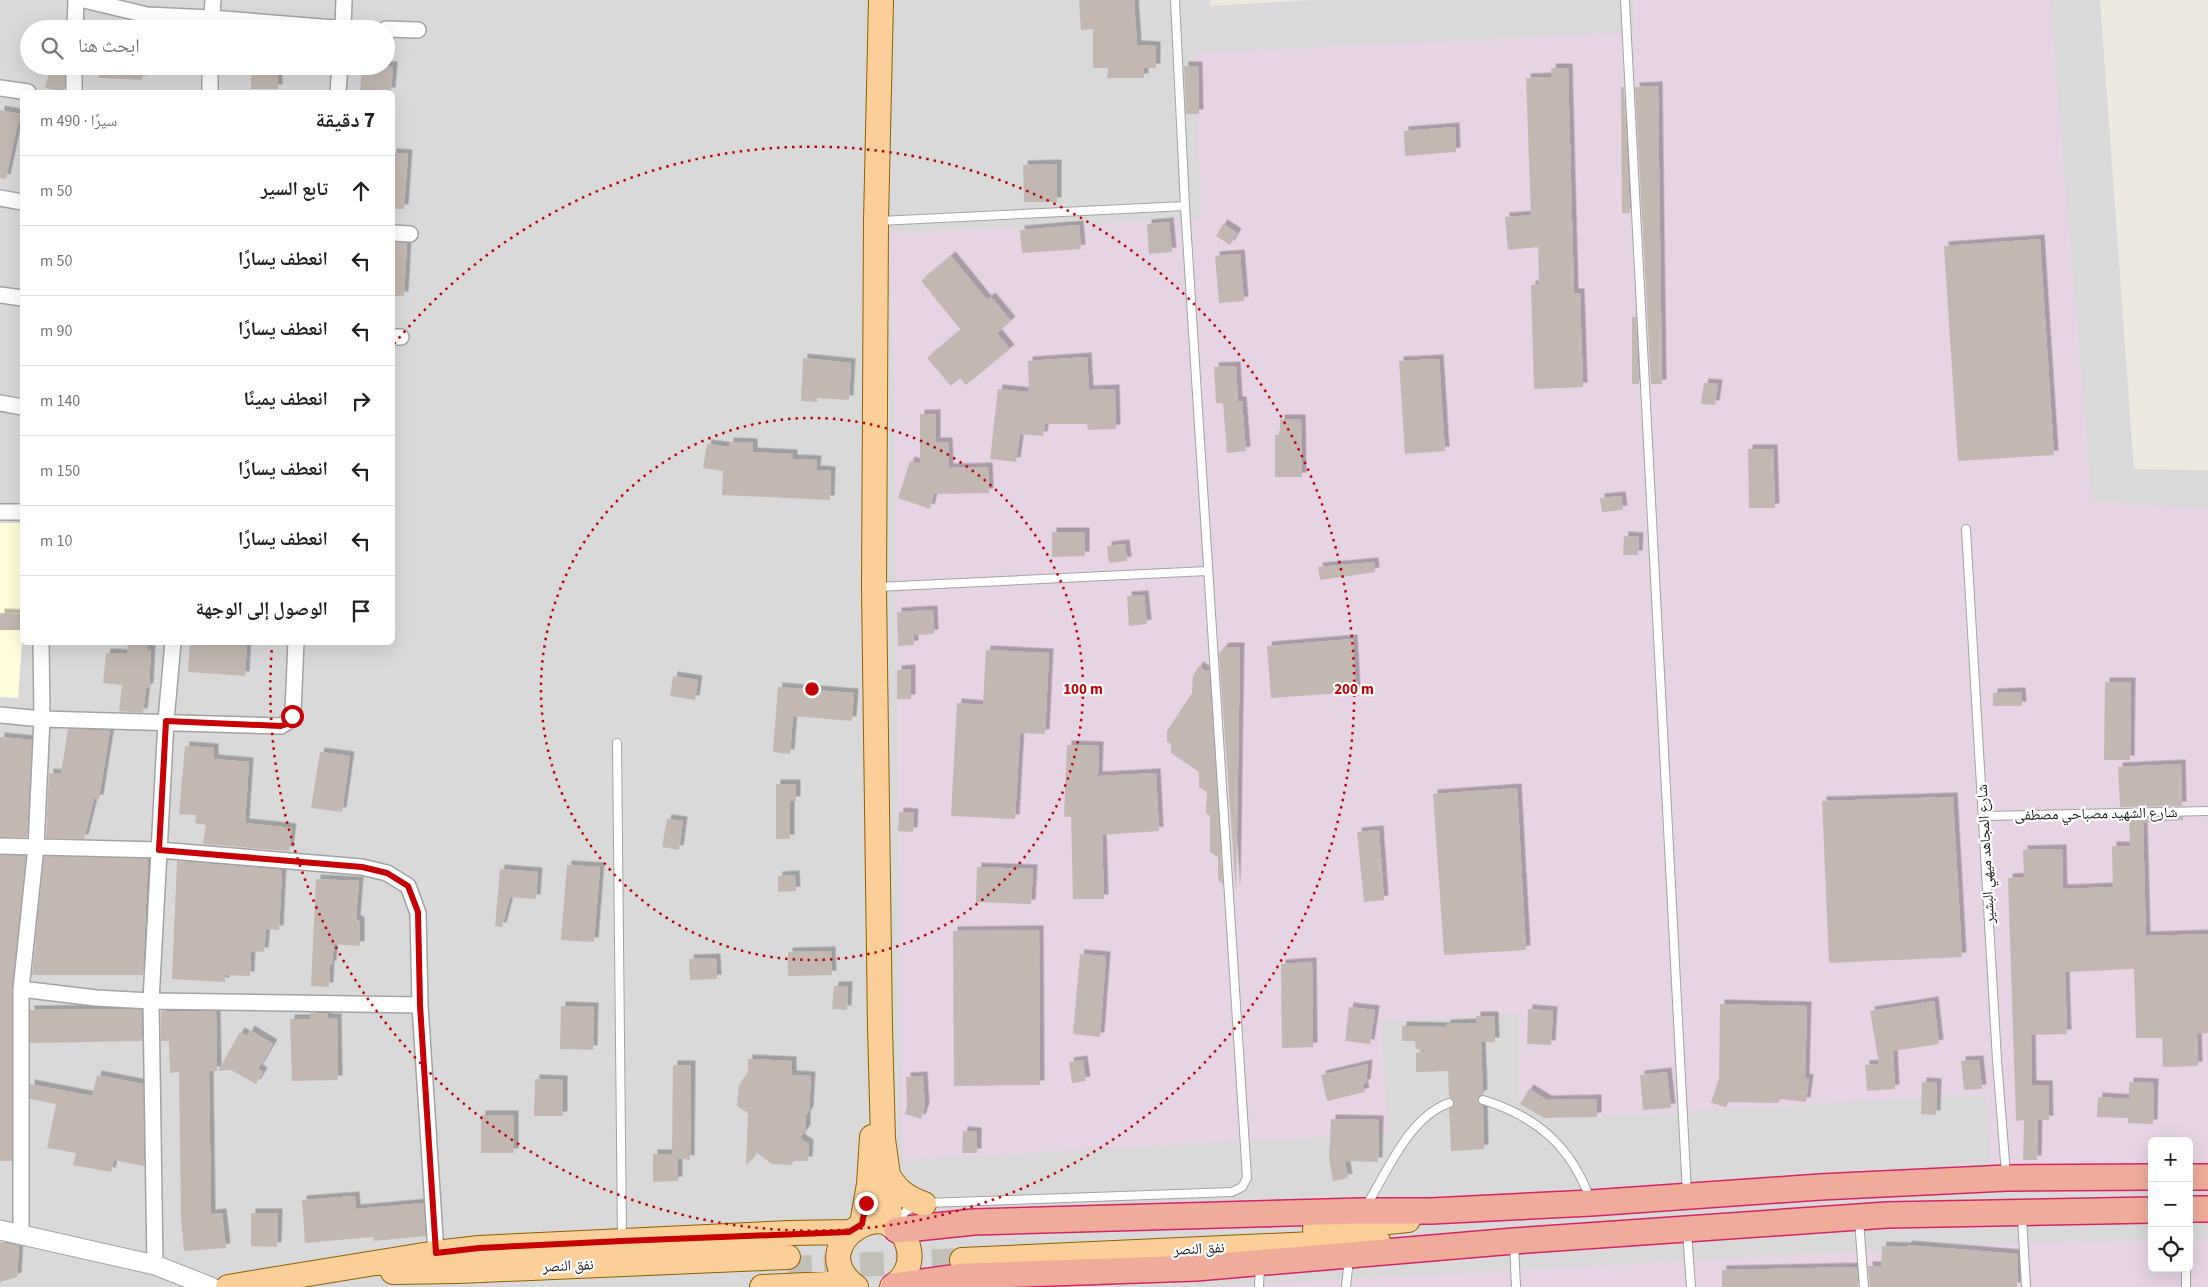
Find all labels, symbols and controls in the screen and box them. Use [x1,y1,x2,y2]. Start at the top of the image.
search box [20,20,395,75]
text: ابحث هنا [78,33,140,60]
icon: search [38,34,66,62]
text: 7 دقيقة [316,105,375,135]
text: سيرًا · 490 m [40,110,117,132]
text: تابع السير [261,176,328,203]
icon: ahead [347,177,375,205]
text: 50 m [40,180,72,202]
text: انعطف يسارًا [238,246,328,273]
icon: left [347,247,375,275]
text: 50 m [40,250,72,272]
text: انعطف يسارًا [238,316,328,343]
icon: left [347,317,375,345]
text: 90 m [40,320,72,342]
text: انعطف يمينًا [244,386,328,413]
icon: right [347,387,375,415]
text: 140 m [40,390,80,412]
text: انعطف يسارًا [238,456,328,483]
icon: left [347,457,375,485]
text: 150 m [40,460,80,482]
text: انعطف يسارًا [238,526,328,553]
icon: left [347,527,375,555]
text: 10 m [40,530,72,552]
text: الوصول إلى الوجهة [195,596,328,623]
icon: arrive [347,597,375,625]
text: 100 m [1063,679,1103,700]
text: 200 m [1334,679,1374,700]
centre of rings [803,680,821,698]
route start [281,705,304,728]
street label: شارع المجاهد ميهي البشير [1972,783,2001,925]
street label: شارع الشهيد مصباحي مصطفى [2014,802,2178,827]
map controls [2148,1137,2193,1272]
button: + [2148,1137,2193,1182]
button: − [2148,1182,2193,1227]
route end [855,1192,878,1215]
button: locate [2148,1227,2193,1272]
street label: نفق النصر [1172,1237,1225,1261]
street label: نفق النصر [541,1254,594,1278]

